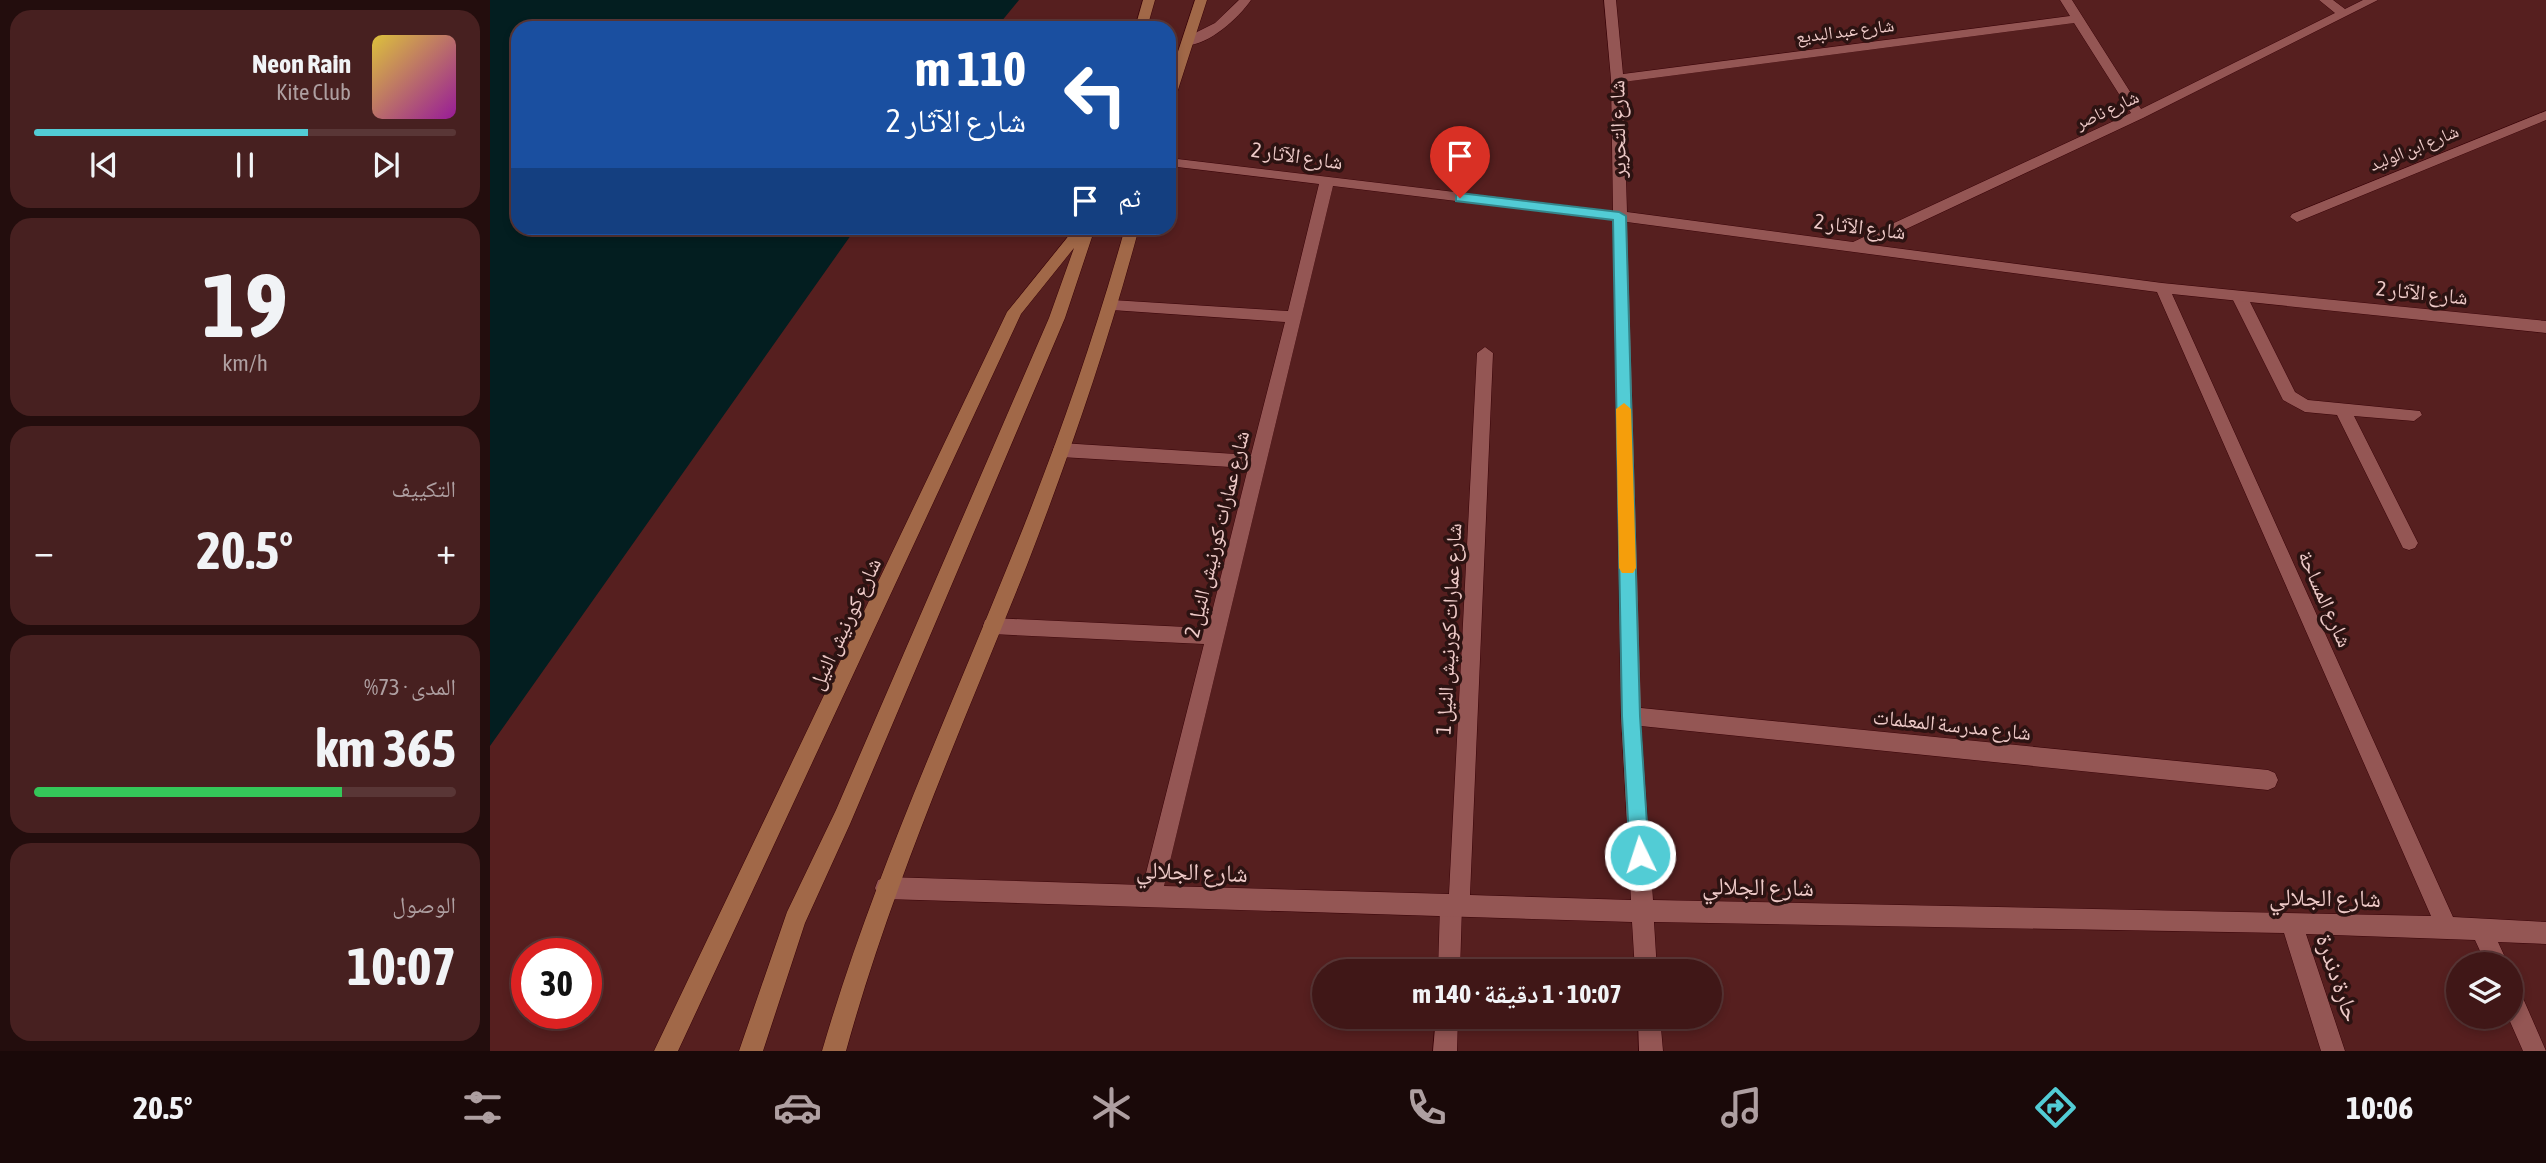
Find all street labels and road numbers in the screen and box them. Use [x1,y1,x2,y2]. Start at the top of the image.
street label: شارع عبد البديع [1795,14,1895,49]
street label: شارع التحرير [1604,80,1632,179]
street label: شارع ناصر [2071,86,2142,135]
street label: شارع ابن الوليد [2366,120,2462,176]
street label: شارع الآثار 2 [1250,137,1344,175]
street label: شارع الآثار 2 [1813,208,1907,246]
street label: شارع الآثار 2 [2375,275,2469,311]
street label: شارع عمارات كورنيش النيل 2 [1179,428,1255,640]
street label: شارع عمارات كورنيش النيل 1 [1430,522,1468,736]
street label: شارع المساحة [2292,547,2358,651]
street label: شارع كورنيش النيل [803,554,887,694]
street label: شارع مدرسة المعلمات [1872,704,2032,746]
street label: شارع الجلالي [1135,856,1248,893]
street label: شارع الجلالي [1702,872,1814,907]
street label: شارع الجلالي [2269,883,2381,918]
street label: حارة دندرة [2311,931,2366,1025]

